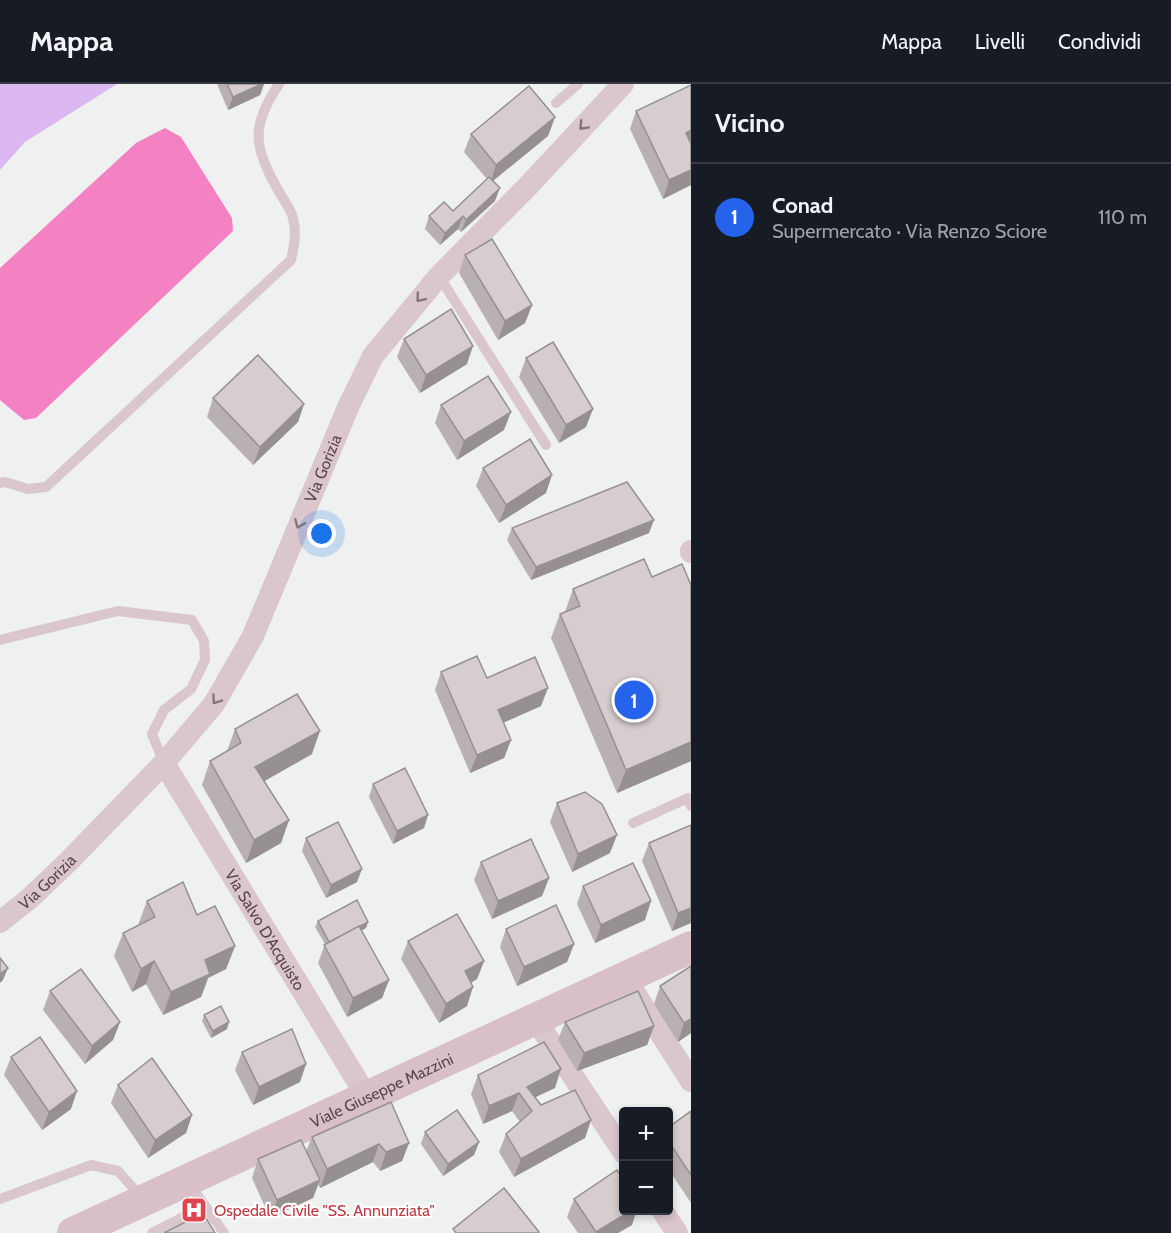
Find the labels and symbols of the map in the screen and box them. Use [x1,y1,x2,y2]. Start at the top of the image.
one-way arrow [579,120,590,130]
one-way arrow [416,291,427,302]
street label: Via Gorizia [300,431,345,505]
one-way arrow [294,518,306,529]
your location [307,519,336,548]
pin: 1 [614,678,654,722]
one-way arrow [212,693,223,704]
street label: Via Gorizia [15,850,80,913]
street label: Via Salvo D'Acquisto [221,866,309,994]
street label: Viale Giuseppe Mazzini [307,1049,456,1131]
hospital icon: Ospedale Civile "SS. Annunziata" [179,1195,209,1225]
place label: Ospedale Civile "SS. Annunziata" [214,1201,435,1220]

